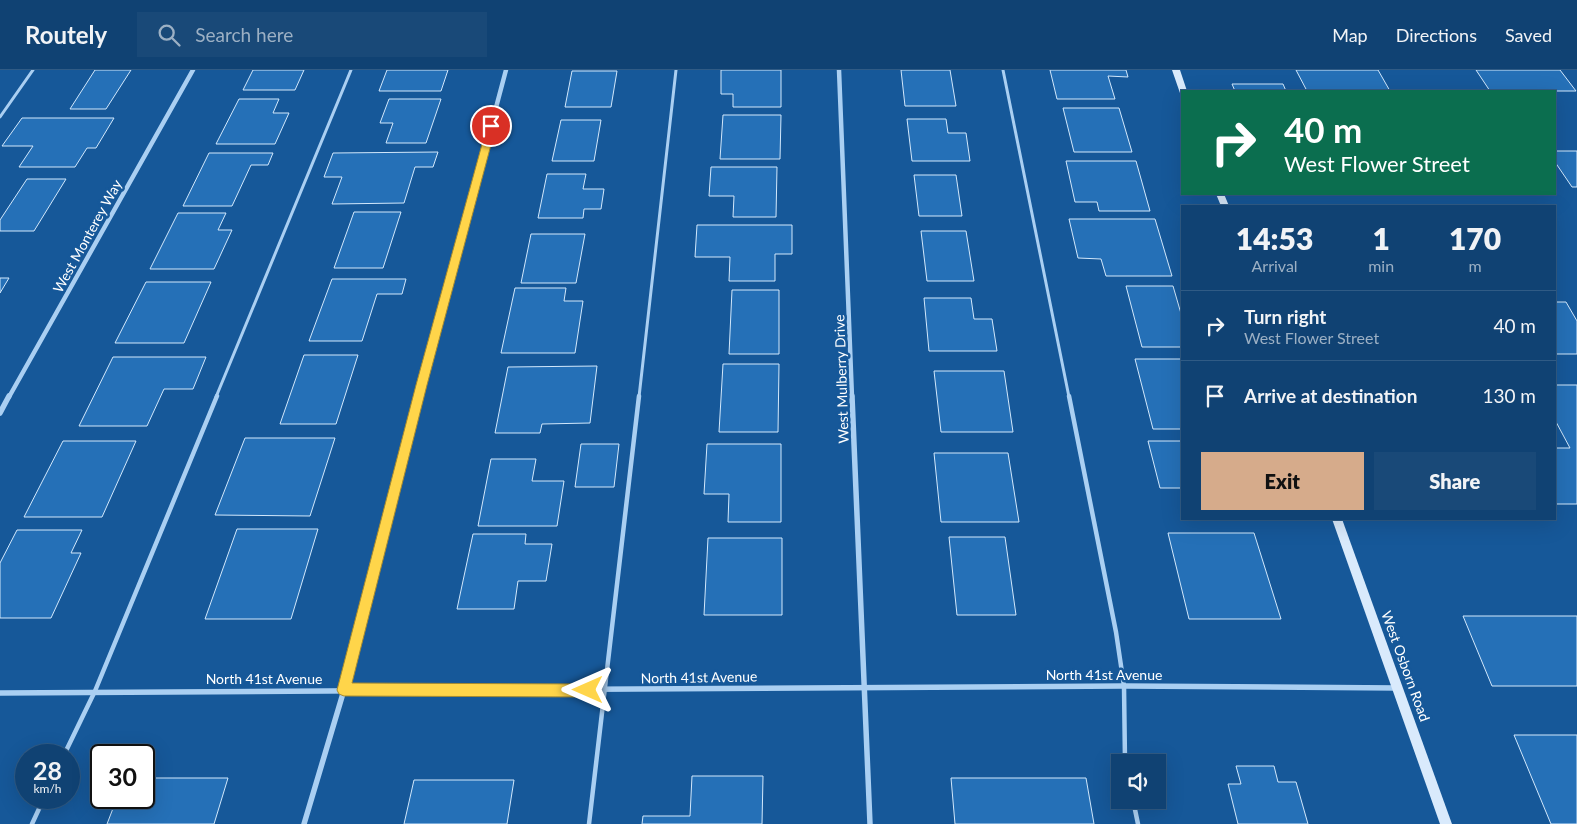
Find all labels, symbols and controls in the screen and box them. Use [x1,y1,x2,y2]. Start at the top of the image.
search box [137,12,487,57]
text: Routely [25,20,107,49]
icon: search [155,21,183,49]
text: Search here [195,23,293,46]
text: Map [1332,24,1368,46]
text: Directions [1396,24,1477,46]
text: Saved [1505,24,1552,46]
pin [470,105,512,147]
text: 40 m [1284,108,1362,150]
icon: right [1201,110,1266,175]
icon: arrive [477,112,505,140]
text: West Flower Street [1284,150,1470,177]
street label: West Monterey Way [49,176,125,295]
text: 14:53 [1236,220,1313,256]
text: 1 [1372,220,1390,256]
text: 170 [1449,220,1501,256]
text: Arrival [1252,256,1298,275]
text: min [1368,256,1394,275]
text: m [1468,256,1482,275]
text: Turn right [1244,305,1326,328]
icon: right [1201,312,1229,340]
street label: West Mulberry Drive [830,314,852,444]
text: 40 m [1493,314,1536,337]
text: West Flower Street [1244,328,1379,347]
icon: arrive [1201,382,1229,410]
text: Arrive at destination [1244,384,1417,407]
text: 130 m [1482,384,1536,407]
button: Exit [1201,452,1364,510]
button: Share [1374,452,1536,510]
street label: West Osborn Road [1378,608,1434,724]
position arrow [561,663,613,715]
street label: North 41st Avenue [1046,666,1162,683]
street label: North 41st Avenue [641,667,757,687]
street label: North 41st Avenue [206,670,322,687]
speed limit sign: 30 [90,744,155,809]
map controls [1111,754,1166,809]
button: sound [1111,754,1166,809]
text: 28 [33,755,62,785]
text: km/h [33,781,62,796]

